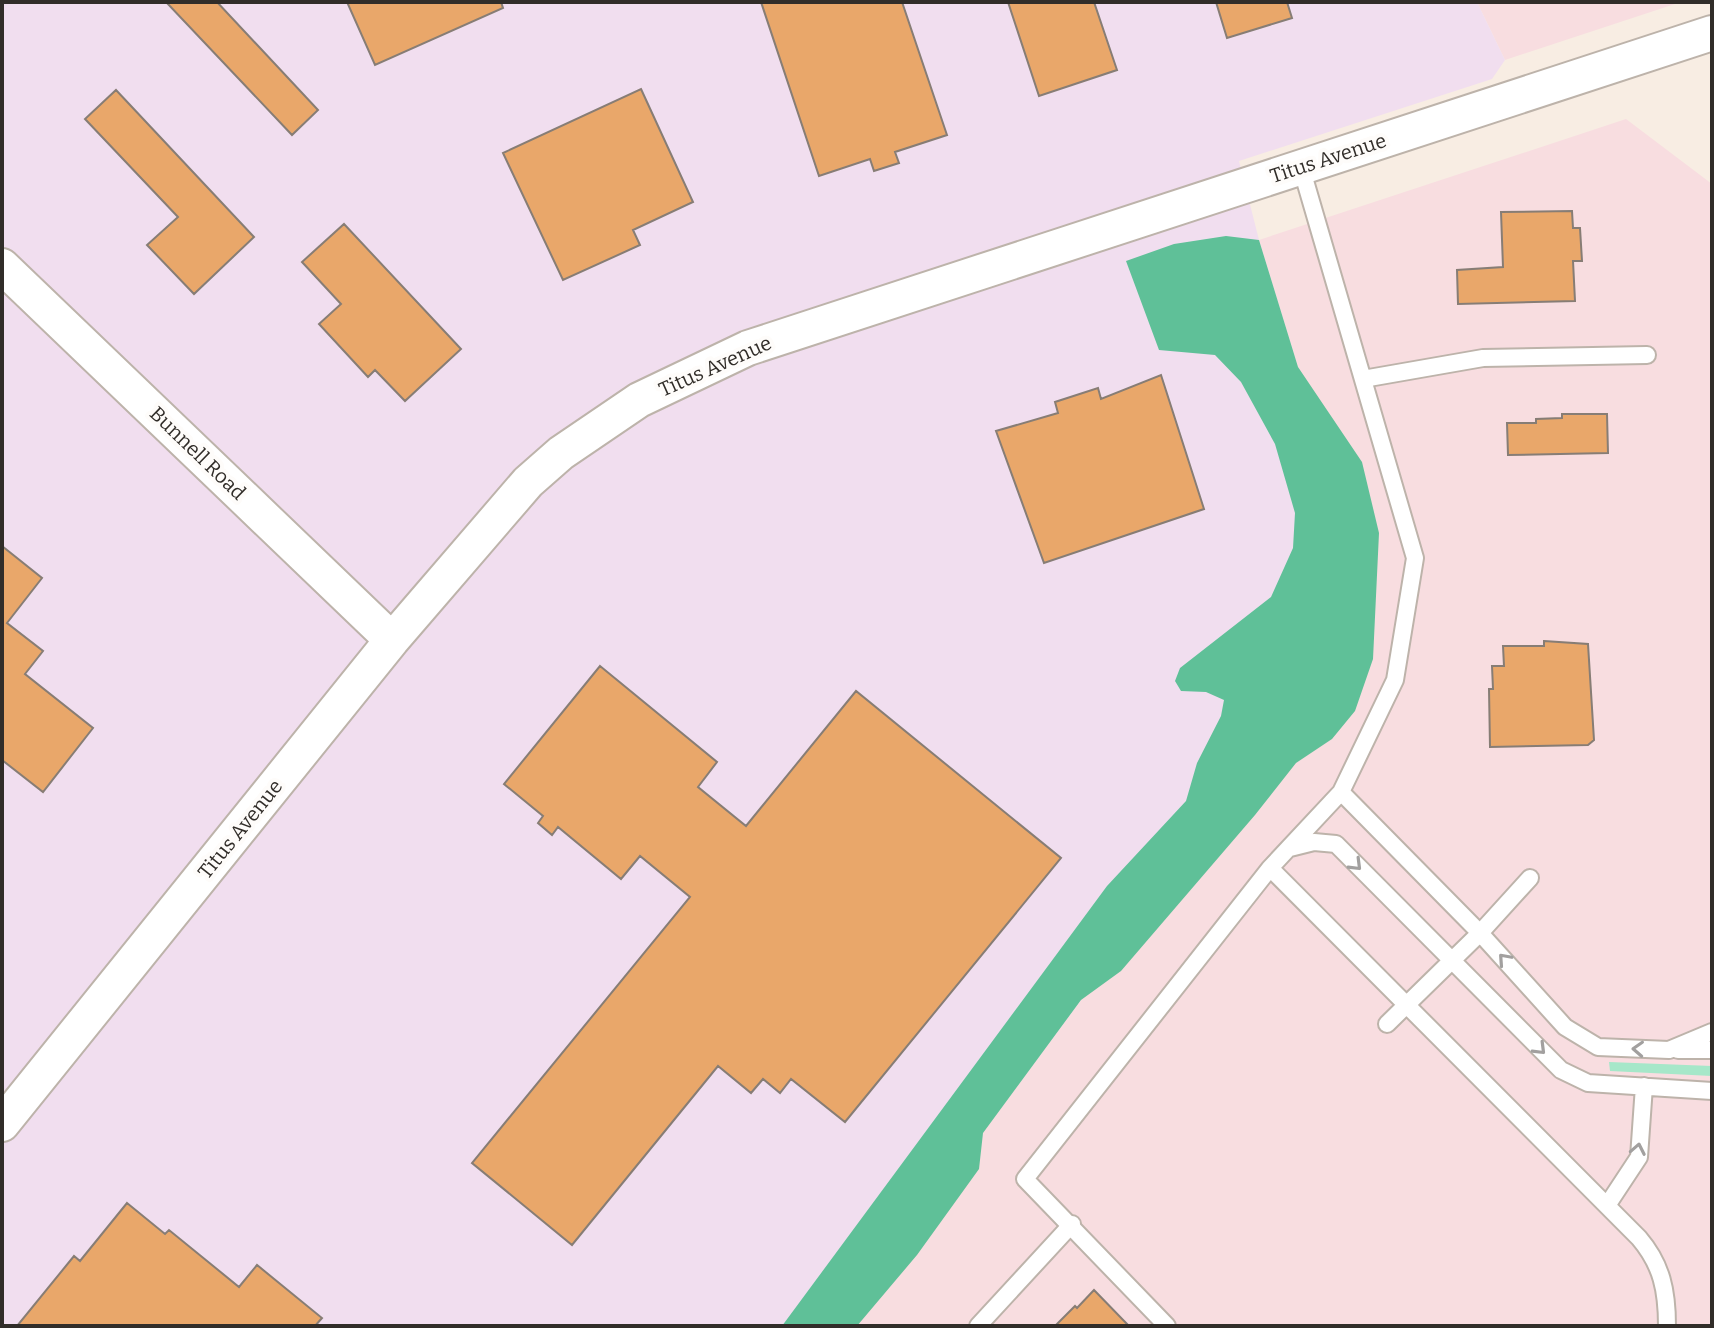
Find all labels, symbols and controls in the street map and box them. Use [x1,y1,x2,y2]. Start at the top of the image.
street label: Titus Avenue [1267,128,1389,188]
street label: Titus Avenue [655,330,775,402]
street label: Bunnell Road [145,401,251,505]
street label: Titus Avenue [193,775,287,883]
one-way arrow [1347,856,1361,870]
one-way arrow [1499,954,1513,969]
one-way arrow [1530,1040,1545,1054]
one-way arrow [1631,1040,1644,1057]
one-way arrow [1629,1143,1646,1156]

